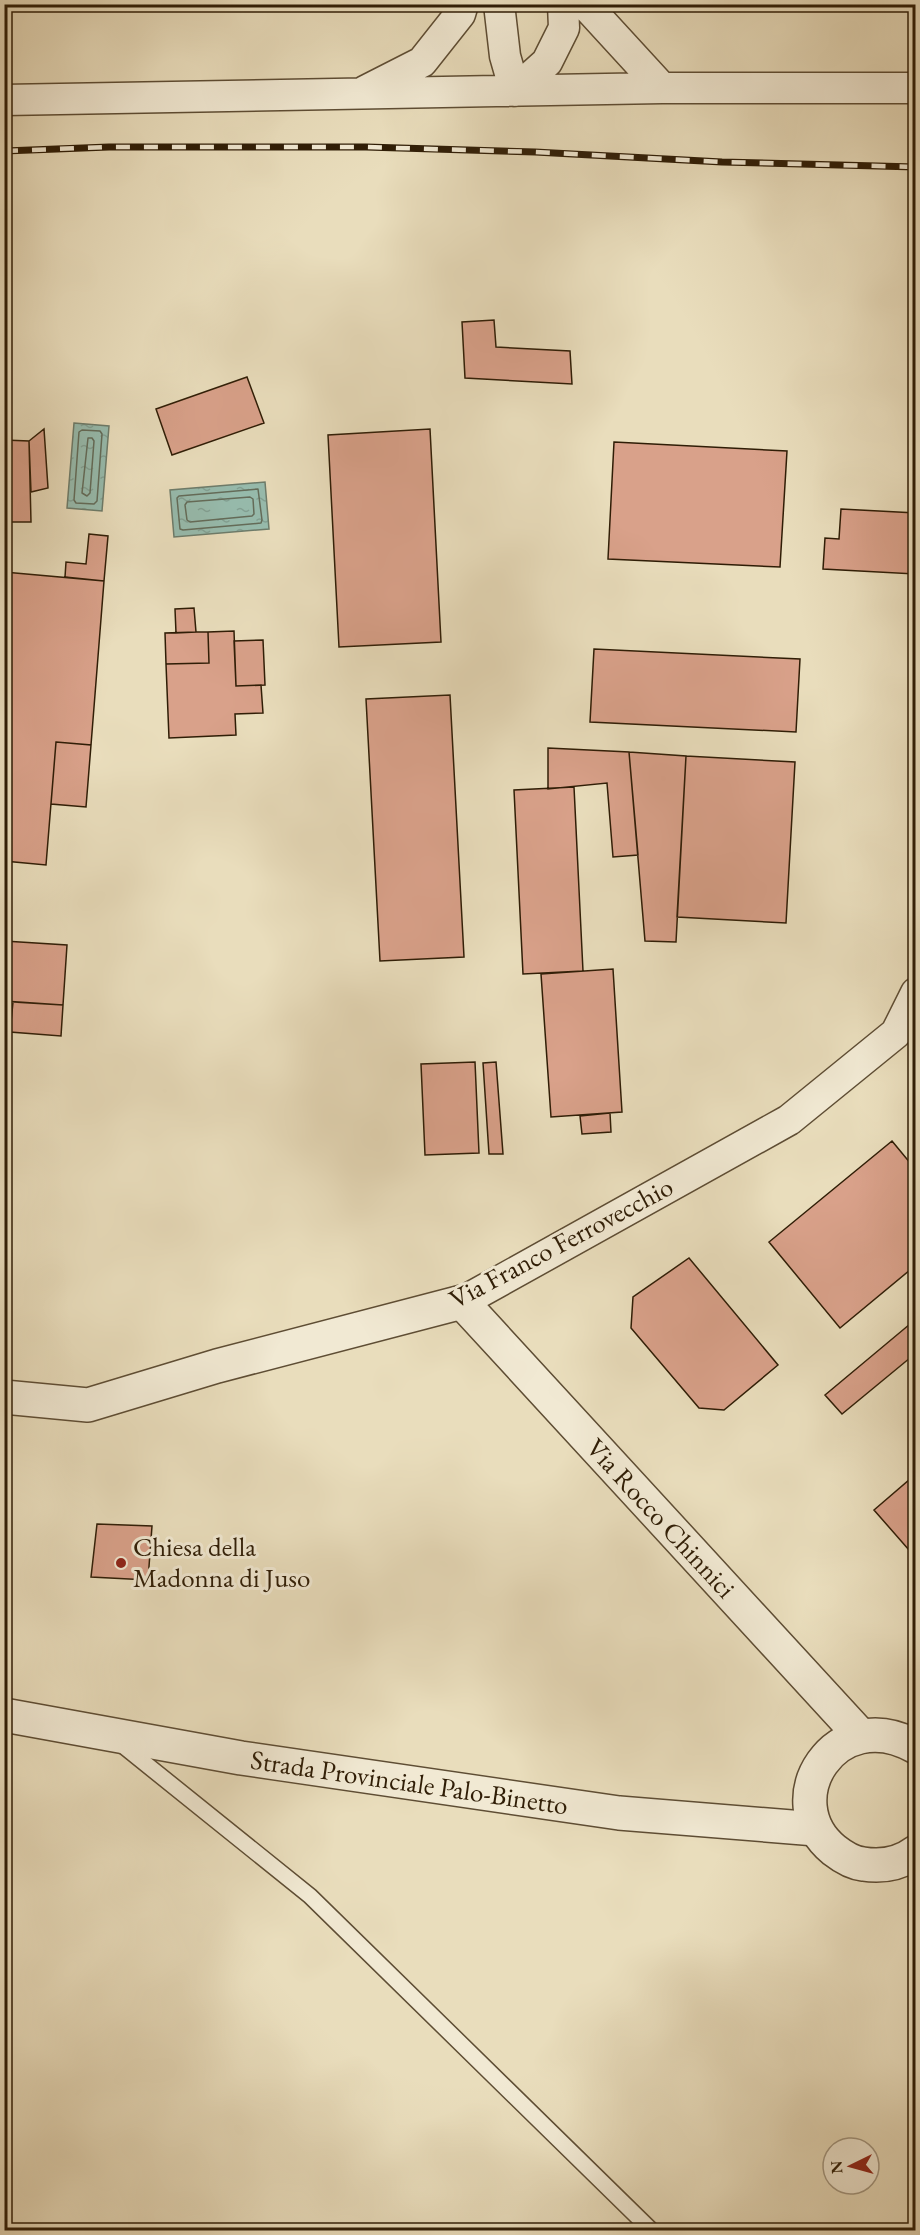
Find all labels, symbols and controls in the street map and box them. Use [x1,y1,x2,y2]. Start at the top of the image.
street label: Via Franco Ferrovecchio [443,1169,679,1316]
street label: Via Rocco Chinnici [579,1430,744,1606]
place label: Chiesa della Madonna di Juso [133,1529,310,1595]
marker: Chiesa della Madonna di Juso [114,1556,128,1570]
street label: Strada Provinciale Palo-Binetto [248,1742,570,1822]
north arrow [821,2136,881,2196]
text: N [826,2160,848,2175]

